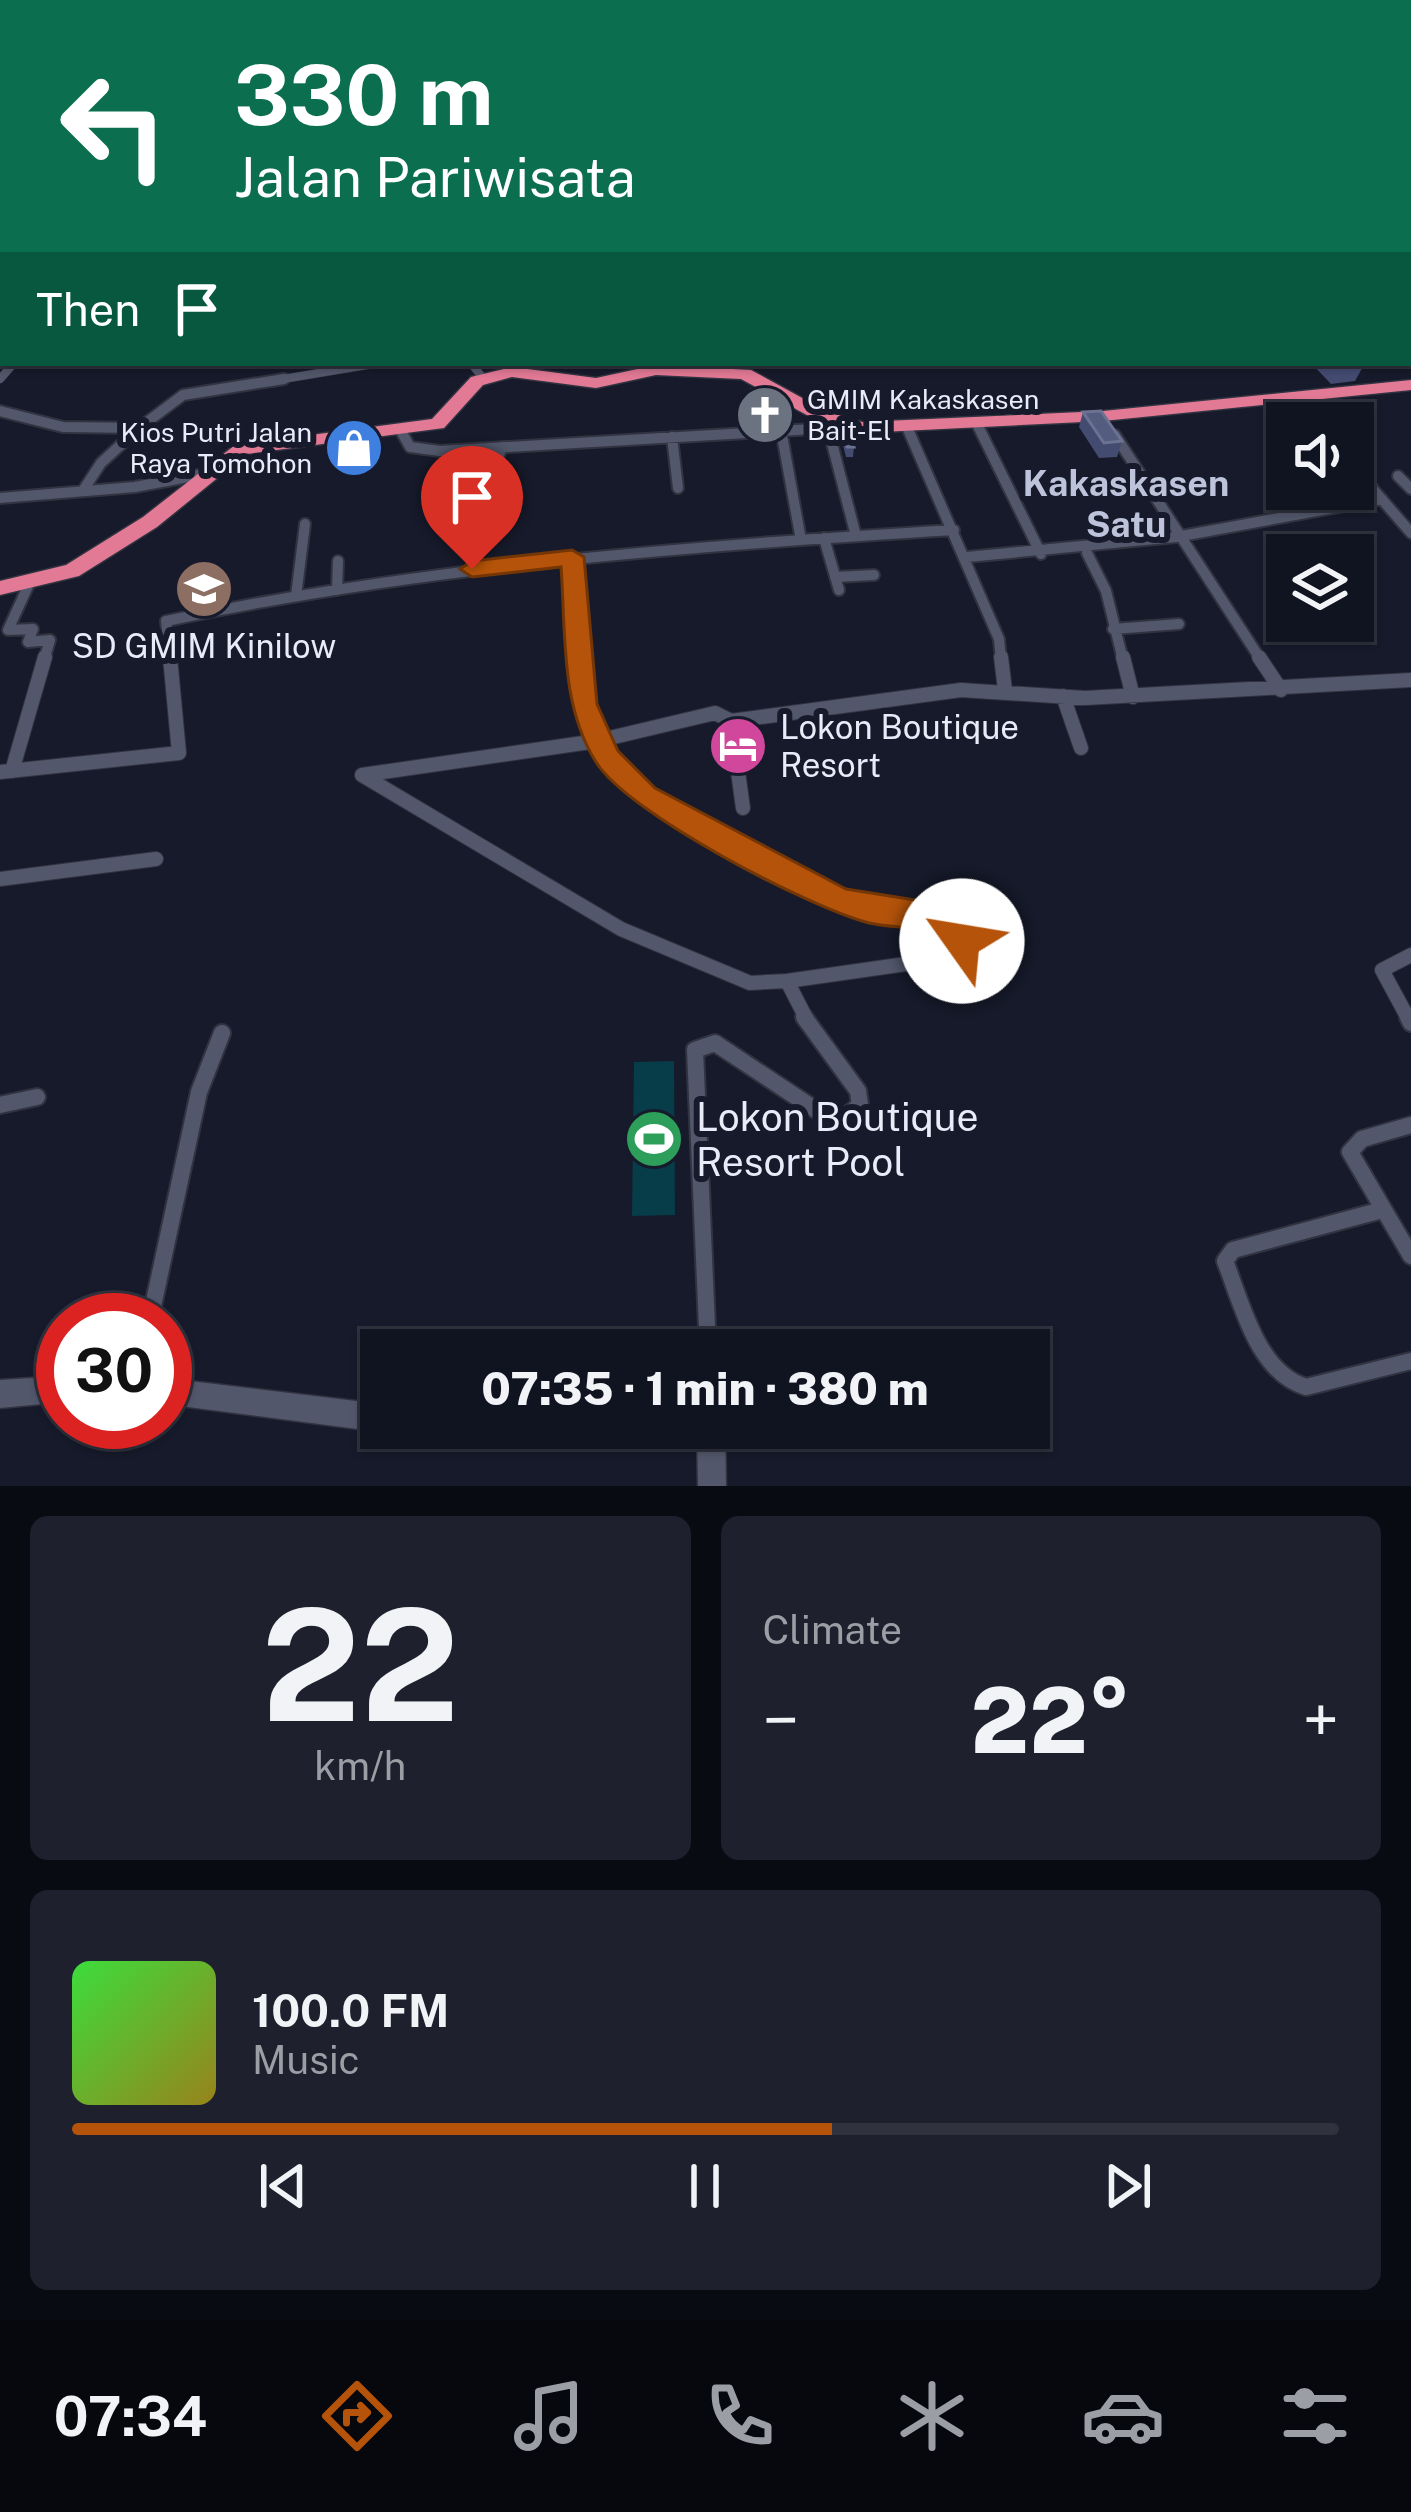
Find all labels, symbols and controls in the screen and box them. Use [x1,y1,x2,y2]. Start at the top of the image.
text: 330 m [234,45,494,144]
icon: left [36,48,192,204]
text: Jalan Pariwisata [234,146,636,209]
icon: arrive [164,276,230,342]
text: Then [36,283,140,336]
place label: GMIM Kakaskasen Bait-El [807,383,1039,446]
church icon: GMIM Kakaskasen Bait-El [734,384,796,446]
map controls [1266,402,1374,642]
button: sound [1266,402,1374,510]
place label: Kios Putri Jalan Raya Tomohon [121,416,312,479]
shop icon: Kios Putri Jalan Raya Tomohon [323,417,385,479]
pin [421,446,523,569]
district label: Kakaskasen Satu [1023,462,1229,545]
icon: arrive [439,464,505,530]
button: layers [1266,534,1374,642]
school or university icon: SD GMIM Kinilow [173,558,235,620]
place label: SD GMIM Kinilow [72,627,336,665]
place label: Lokon Boutique Resort [780,708,1019,784]
hotel icon: Lokon Boutique Resort [707,715,769,777]
position arrow [899,878,1025,1004]
place label: Lokon Boutique Resort Pool [696,1094,979,1185]
sports icon: Lokon Boutique Resort Pool [623,1108,685,1170]
speed limit sign: 30 [36,1293,192,1449]
text: 07:35 · 1 min · 380 m [481,1362,929,1415]
text: 22 [261,1573,459,1756]
text: Climate [763,1607,902,1653]
text: 22° [970,1667,1131,1773]
text: − [763,1681,799,1759]
text: + [1302,1681,1339,1759]
text: km/h [314,1743,406,1789]
text: 100.0 FM [252,1984,449,2037]
text: Music [252,2037,360,2083]
icon: previous [250,2153,316,2219]
icon: pause [672,2153,738,2219]
icon: next [1095,2153,1161,2219]
icon: directions [315,2374,399,2458]
icon: music [507,2374,591,2458]
icon: phone [698,2374,782,2458]
icon: climate [890,2374,974,2458]
icon: car [1081,2374,1165,2458]
icon: filters [1273,2374,1357,2458]
text: 07:34 [54,2385,207,2448]

